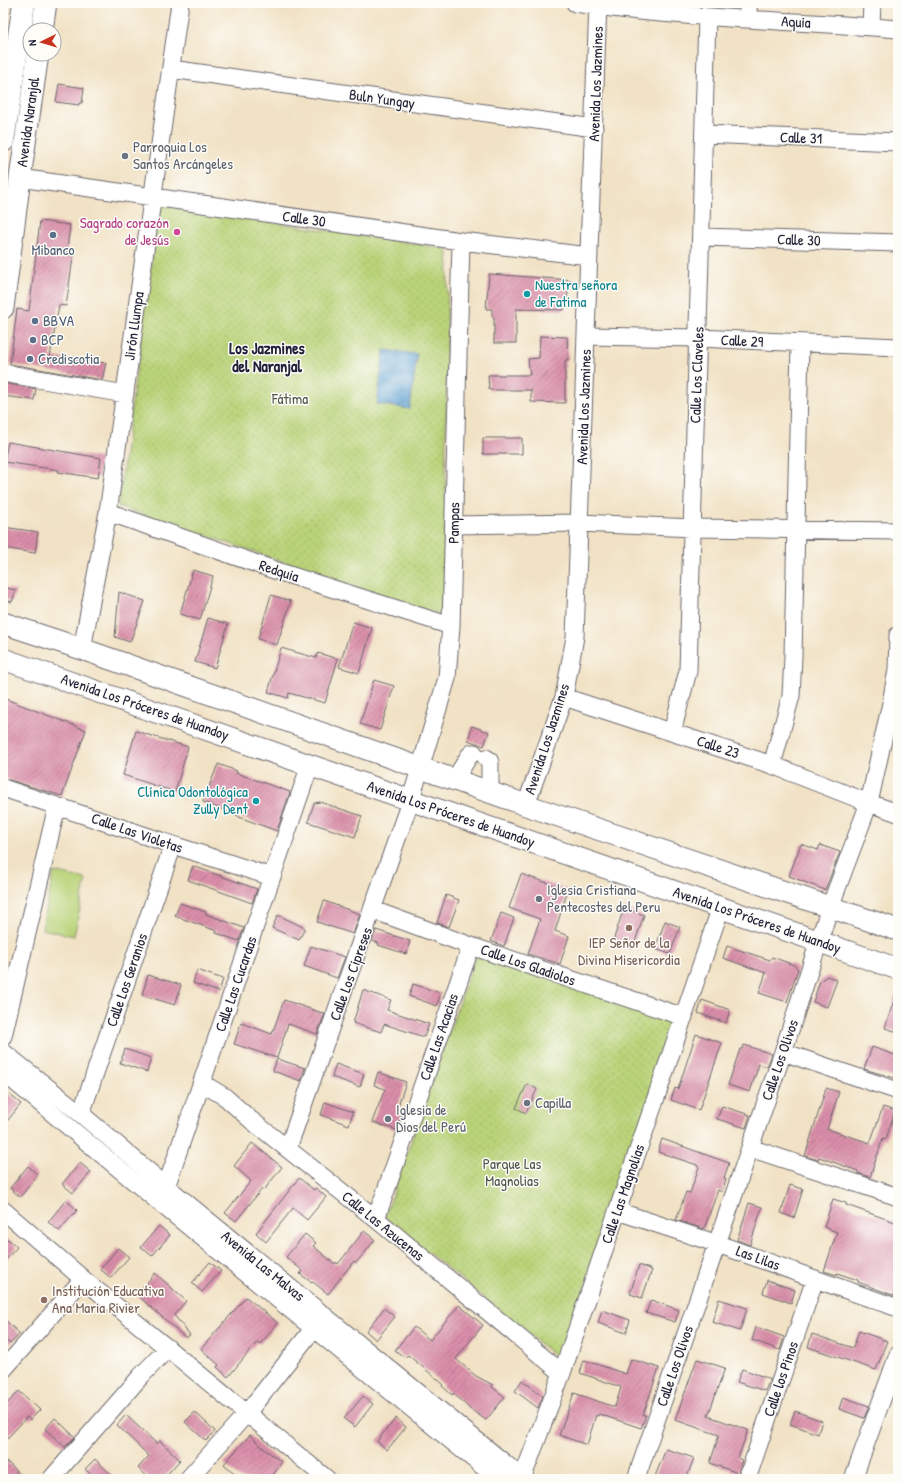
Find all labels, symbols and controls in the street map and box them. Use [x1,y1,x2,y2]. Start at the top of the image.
street label: Aquia [781,10,811,33]
north arrow [22,22,62,62]
street label: Avenida Los Jazmines [583,26,608,142]
text: N [25,39,39,46]
street label: Avenida Naranjal [11,76,44,168]
street label: Buln Yungay [348,84,416,114]
street label: Calle 31 [780,126,822,149]
place label: Parroquia Los Santos Arcángeles [133,136,233,174]
marker: Parroquia Los Santos Arcángeles [120,151,130,161]
street label: Calle 30 [281,205,327,232]
place label: Sagrado corazón de Jesús [80,212,169,250]
marker: Sagrado corazón de Jesús [172,227,182,237]
street label: Calle 30 [777,228,821,251]
marker: Mibanco [48,230,58,240]
place label: Mibanco [32,239,75,260]
place label: Nuestra señora de Fatima [535,274,617,312]
marker: Nuestra señora de Fatima [522,289,532,299]
street label: Jirón Llumpa [118,290,149,362]
place label: BBVA [43,310,75,331]
marker: BBVA [30,316,40,326]
street label: Calle Los Claveles [684,326,709,424]
place label: BCP [41,329,64,350]
street label: Calle 29 [720,329,764,352]
marker: BCP [28,335,38,345]
district label: Los Jazmines del Naranjal [229,337,306,377]
place label: Crediscotia [38,348,99,369]
street label: Avenida Los Jazmines [571,349,596,465]
marker: Crediscotia [25,354,35,364]
park label: Fátima [271,388,308,409]
street label: Pampas [443,502,464,544]
street label: Redquia [256,554,302,587]
street label: Avenida Los Próceres de Huandoy [58,668,232,745]
street label: Avenida Los Jazmines [519,681,574,797]
street label: Calle 23 [694,730,742,763]
street label: Avenida Los Próceres de Huandoy [364,775,538,852]
place label: Clínica Odontológica Zully Dent [137,781,249,819]
marker: Clínica Odontológica Zully Dent [251,796,261,806]
street label: Calle Las Violetas [89,807,186,858]
place label: Iglesia Cristiana Pentecostes del Peru [547,879,660,917]
street label: Avenida Los Próceres de Huandoy [670,881,844,958]
marker: Iglesia Cristiana Pentecostes del Peru [534,894,544,904]
marker: IEP Señor de la Divina Misericordia [624,923,634,933]
street label: Calle Los Cipreses [324,924,377,1024]
street label: Calle Los Geranios [101,930,152,1029]
place label: IEP Señor de la Divina Misericordia [578,932,680,970]
street label: Calle Las Cucardas [209,933,262,1034]
street label: Calle Los Gladiolos [478,938,579,991]
street label: Calle Las Acacias [414,990,463,1083]
street label: Calle Los Olivos [756,1016,803,1103]
place label: Capilla [535,1092,571,1113]
marker: Capilla [522,1098,532,1108]
place label: Iglesia de Dios del Perú [396,1099,466,1137]
marker: Iglesia de Dios del Perú [383,1114,393,1124]
street label: Calle Las Magnolias [596,1141,649,1246]
park label: Parque Las Magnolias [483,1153,541,1191]
street label: Calle Las Azucenas [338,1186,429,1266]
street label: Avenida Las Malvas [217,1225,310,1306]
street label: Las Lilas [733,1240,783,1275]
place label: Institución Educativa Ana Maria Rivier [52,1280,164,1318]
marker: Institución Educativa Ana Maria Rivier [39,1295,49,1305]
street label: Calle Los Olivos [651,1322,698,1409]
street label: Calle los Pinos [758,1338,803,1419]

